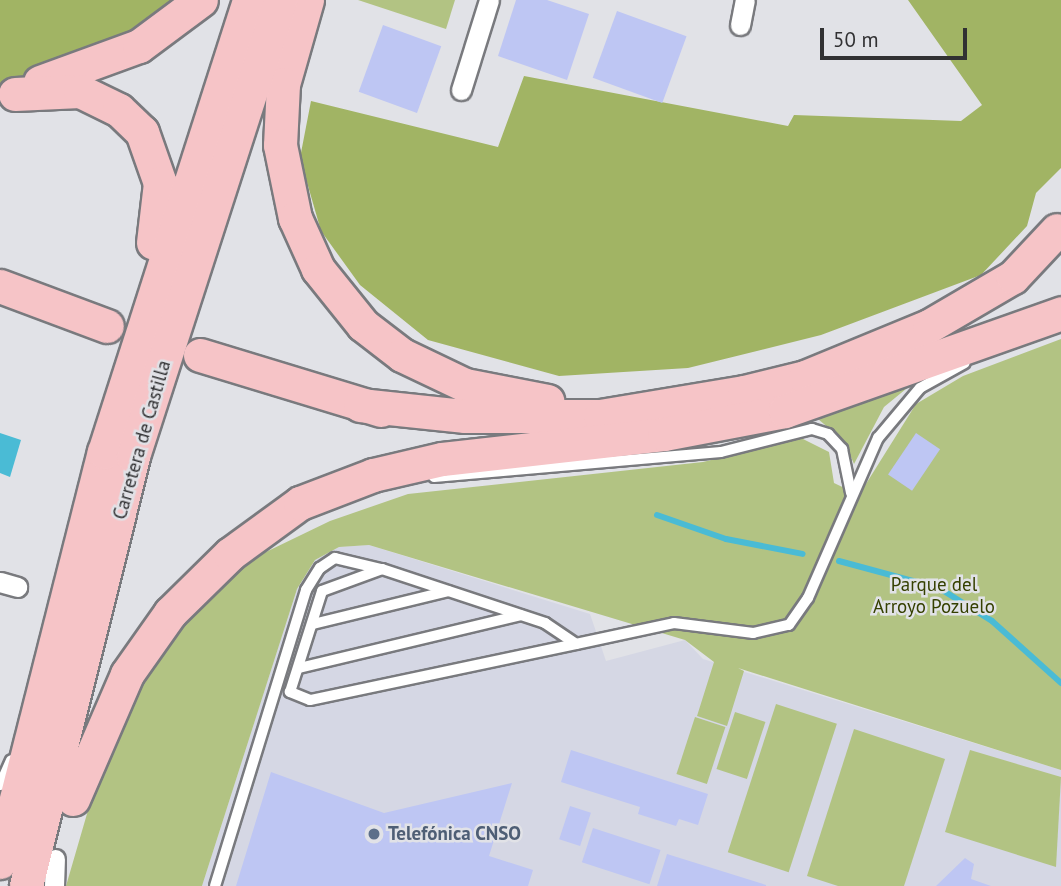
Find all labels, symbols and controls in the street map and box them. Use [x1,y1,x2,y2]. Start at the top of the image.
scale bar [823,14,970,58]
text: 50 m [833,26,879,53]
street label: Carretera de Castilla [108,358,176,522]
park label: Parque del Arroyo Pozuelo [873,574,995,618]
place label: Telefónica CNSO [388,823,521,845]
marker: Telefónica CNSO [366,826,382,842]

